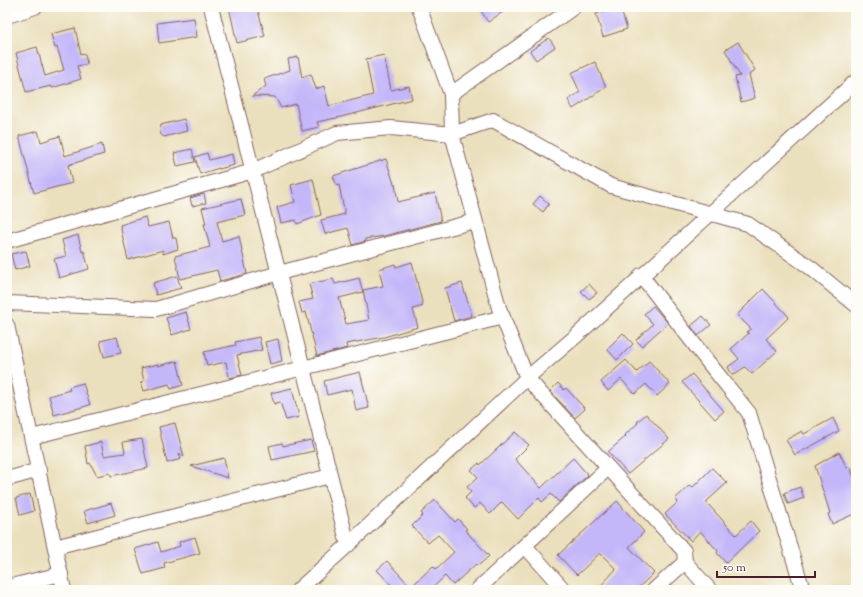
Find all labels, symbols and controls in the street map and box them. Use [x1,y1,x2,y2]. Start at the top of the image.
scale bar [717,553,815,579]
text: 50 m [722,559,746,577]

